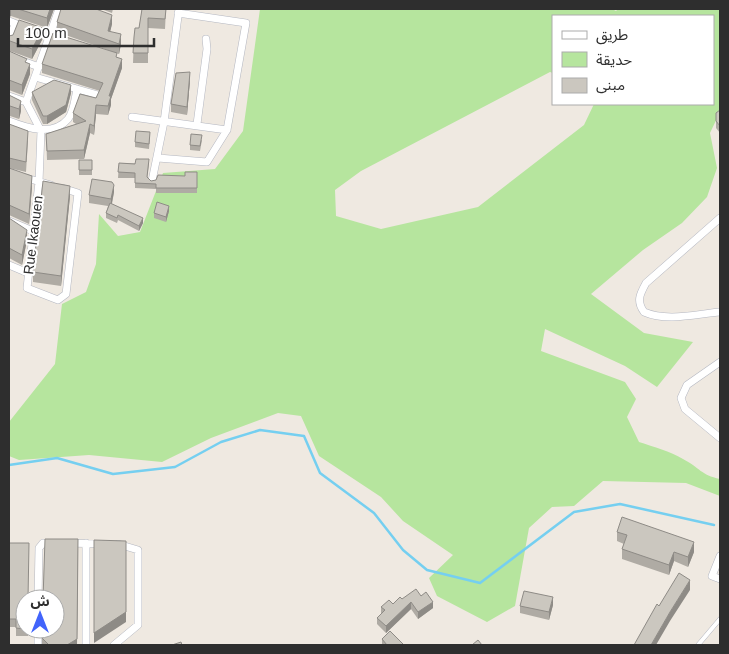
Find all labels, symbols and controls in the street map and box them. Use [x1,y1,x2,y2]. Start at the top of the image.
scale bar [18,15,154,47]
legend [552,15,714,105]
text: 100 m [25,24,67,41]
text: طريق [596,26,628,45]
text: حديقة [596,51,632,68]
text: مبنى [596,76,625,94]
street label: Rue Ikaouen [20,195,46,275]
north arrow [15,589,65,639]
text: ش [30,593,50,609]

